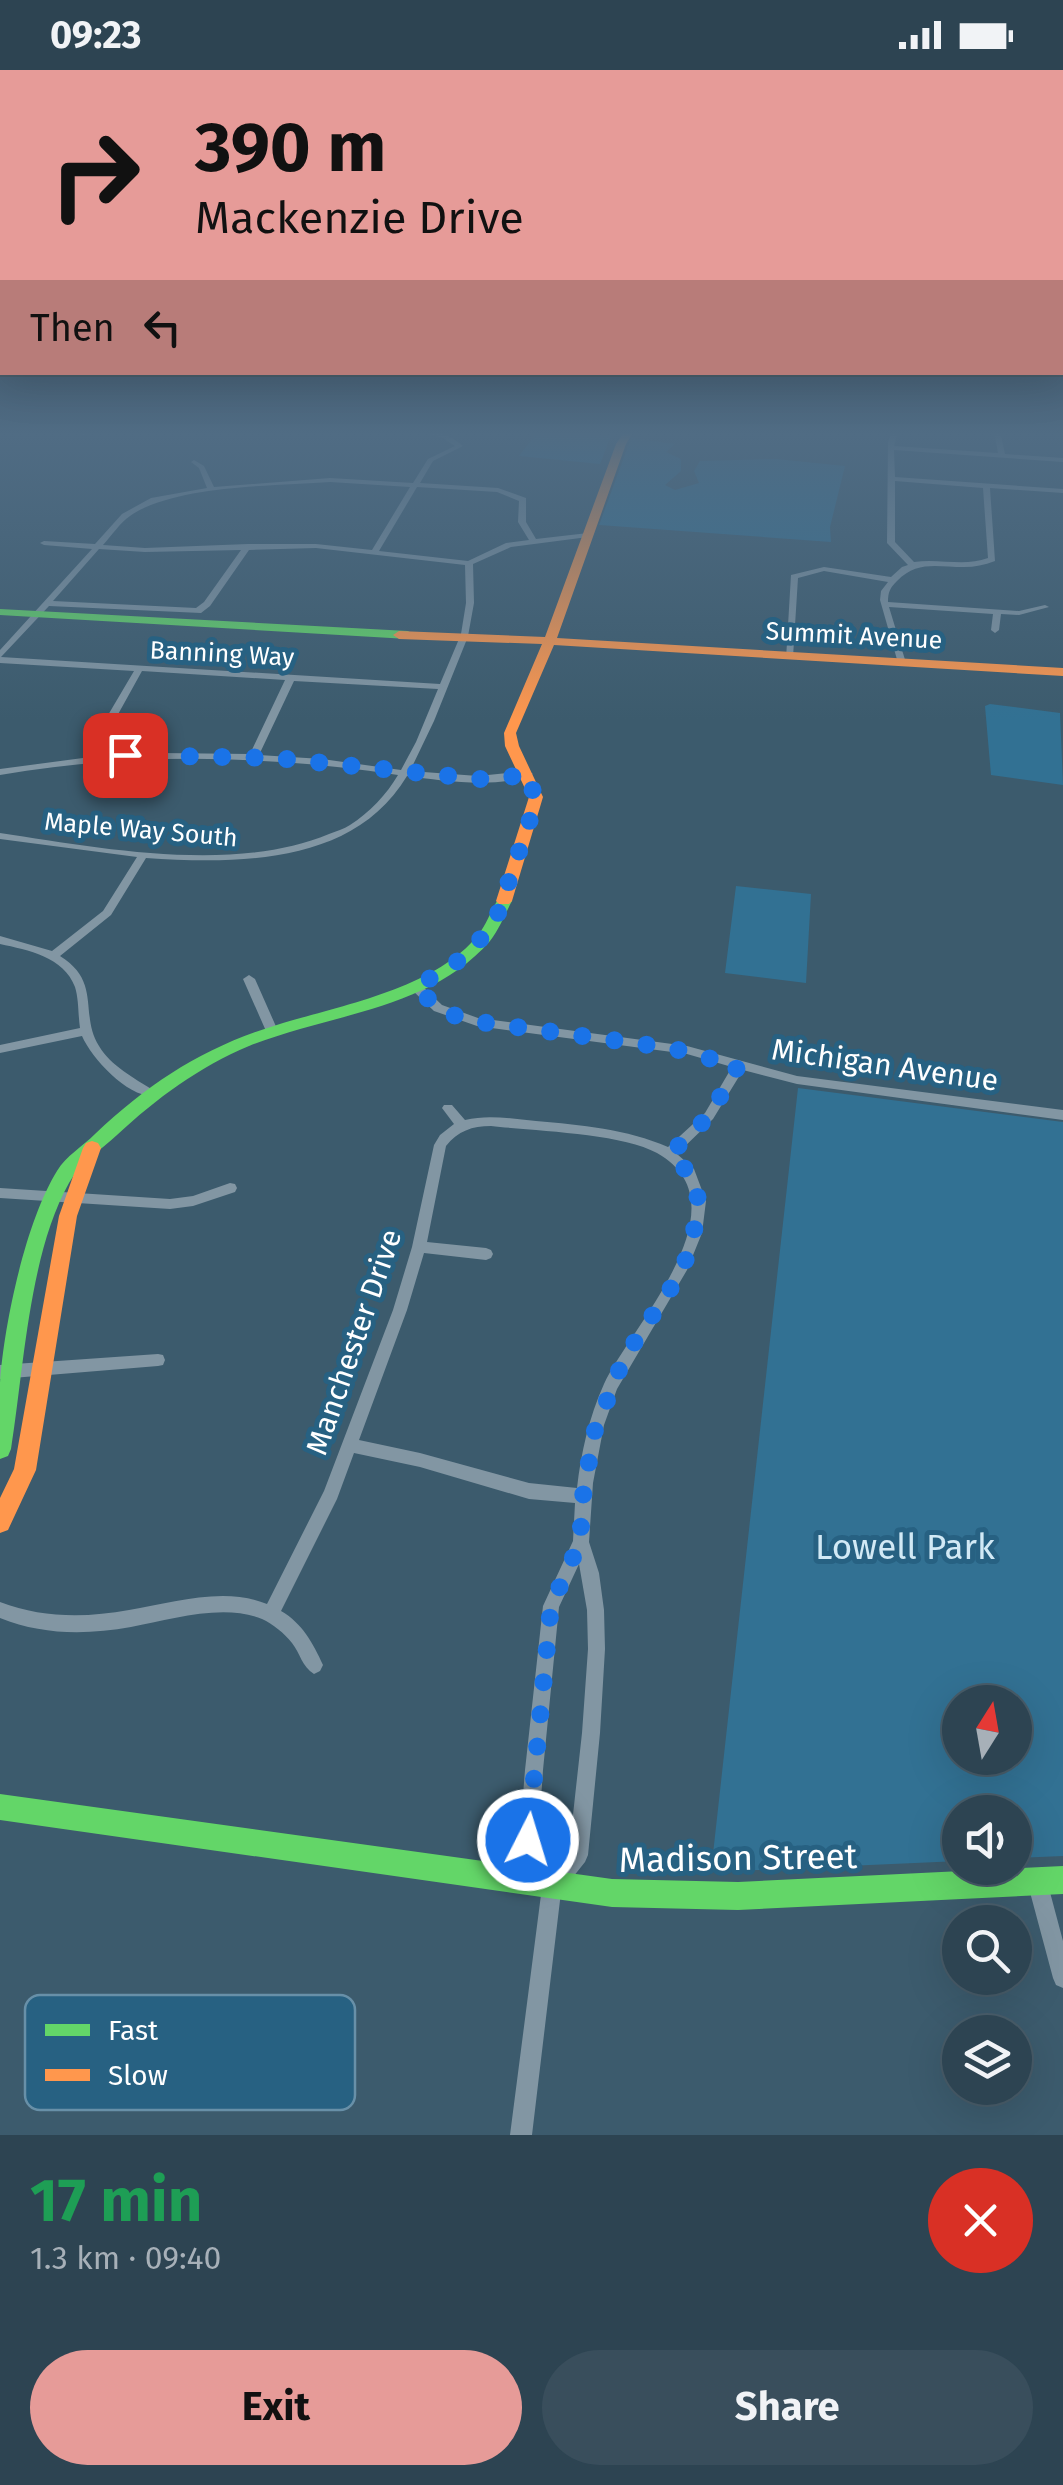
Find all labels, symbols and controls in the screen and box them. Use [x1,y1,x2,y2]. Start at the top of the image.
text: 09:23 [50,12,141,58]
text: 390 m [195,106,387,190]
icon: right [30,110,160,240]
text: Mackenzie Drive [195,191,524,245]
icon: left [135,300,190,355]
text: Then [30,305,115,351]
street label: Summit Avenue [765,616,943,656]
street label: Banning Way [149,635,296,673]
pin [83,713,168,798]
icon: arrive [98,728,153,783]
street label: Maple Way South [43,807,239,853]
street label: Michigan Avenue [769,1031,1001,1099]
street label: Manchester Drive [299,1225,409,1459]
park label: Lowell Park [815,1526,995,1568]
north arrow [942,1685,1032,1775]
map controls [942,1685,1032,2105]
position arrow [476,1788,580,1892]
button: sound [942,1795,1032,1885]
street label: Madison Street [618,1835,858,1881]
button: search [942,1905,1032,1995]
legend [25,1995,355,2110]
text: Fast [108,2014,159,2047]
button: layers [942,2015,1032,2105]
text: Slow [108,2059,168,2092]
text: 17 min [30,2165,202,2237]
button: close [928,2168,1033,2273]
text: 1.3 km · 09:40 [30,2239,221,2277]
button: Exit [30,2350,522,2465]
button: Share [542,2350,1033,2465]

